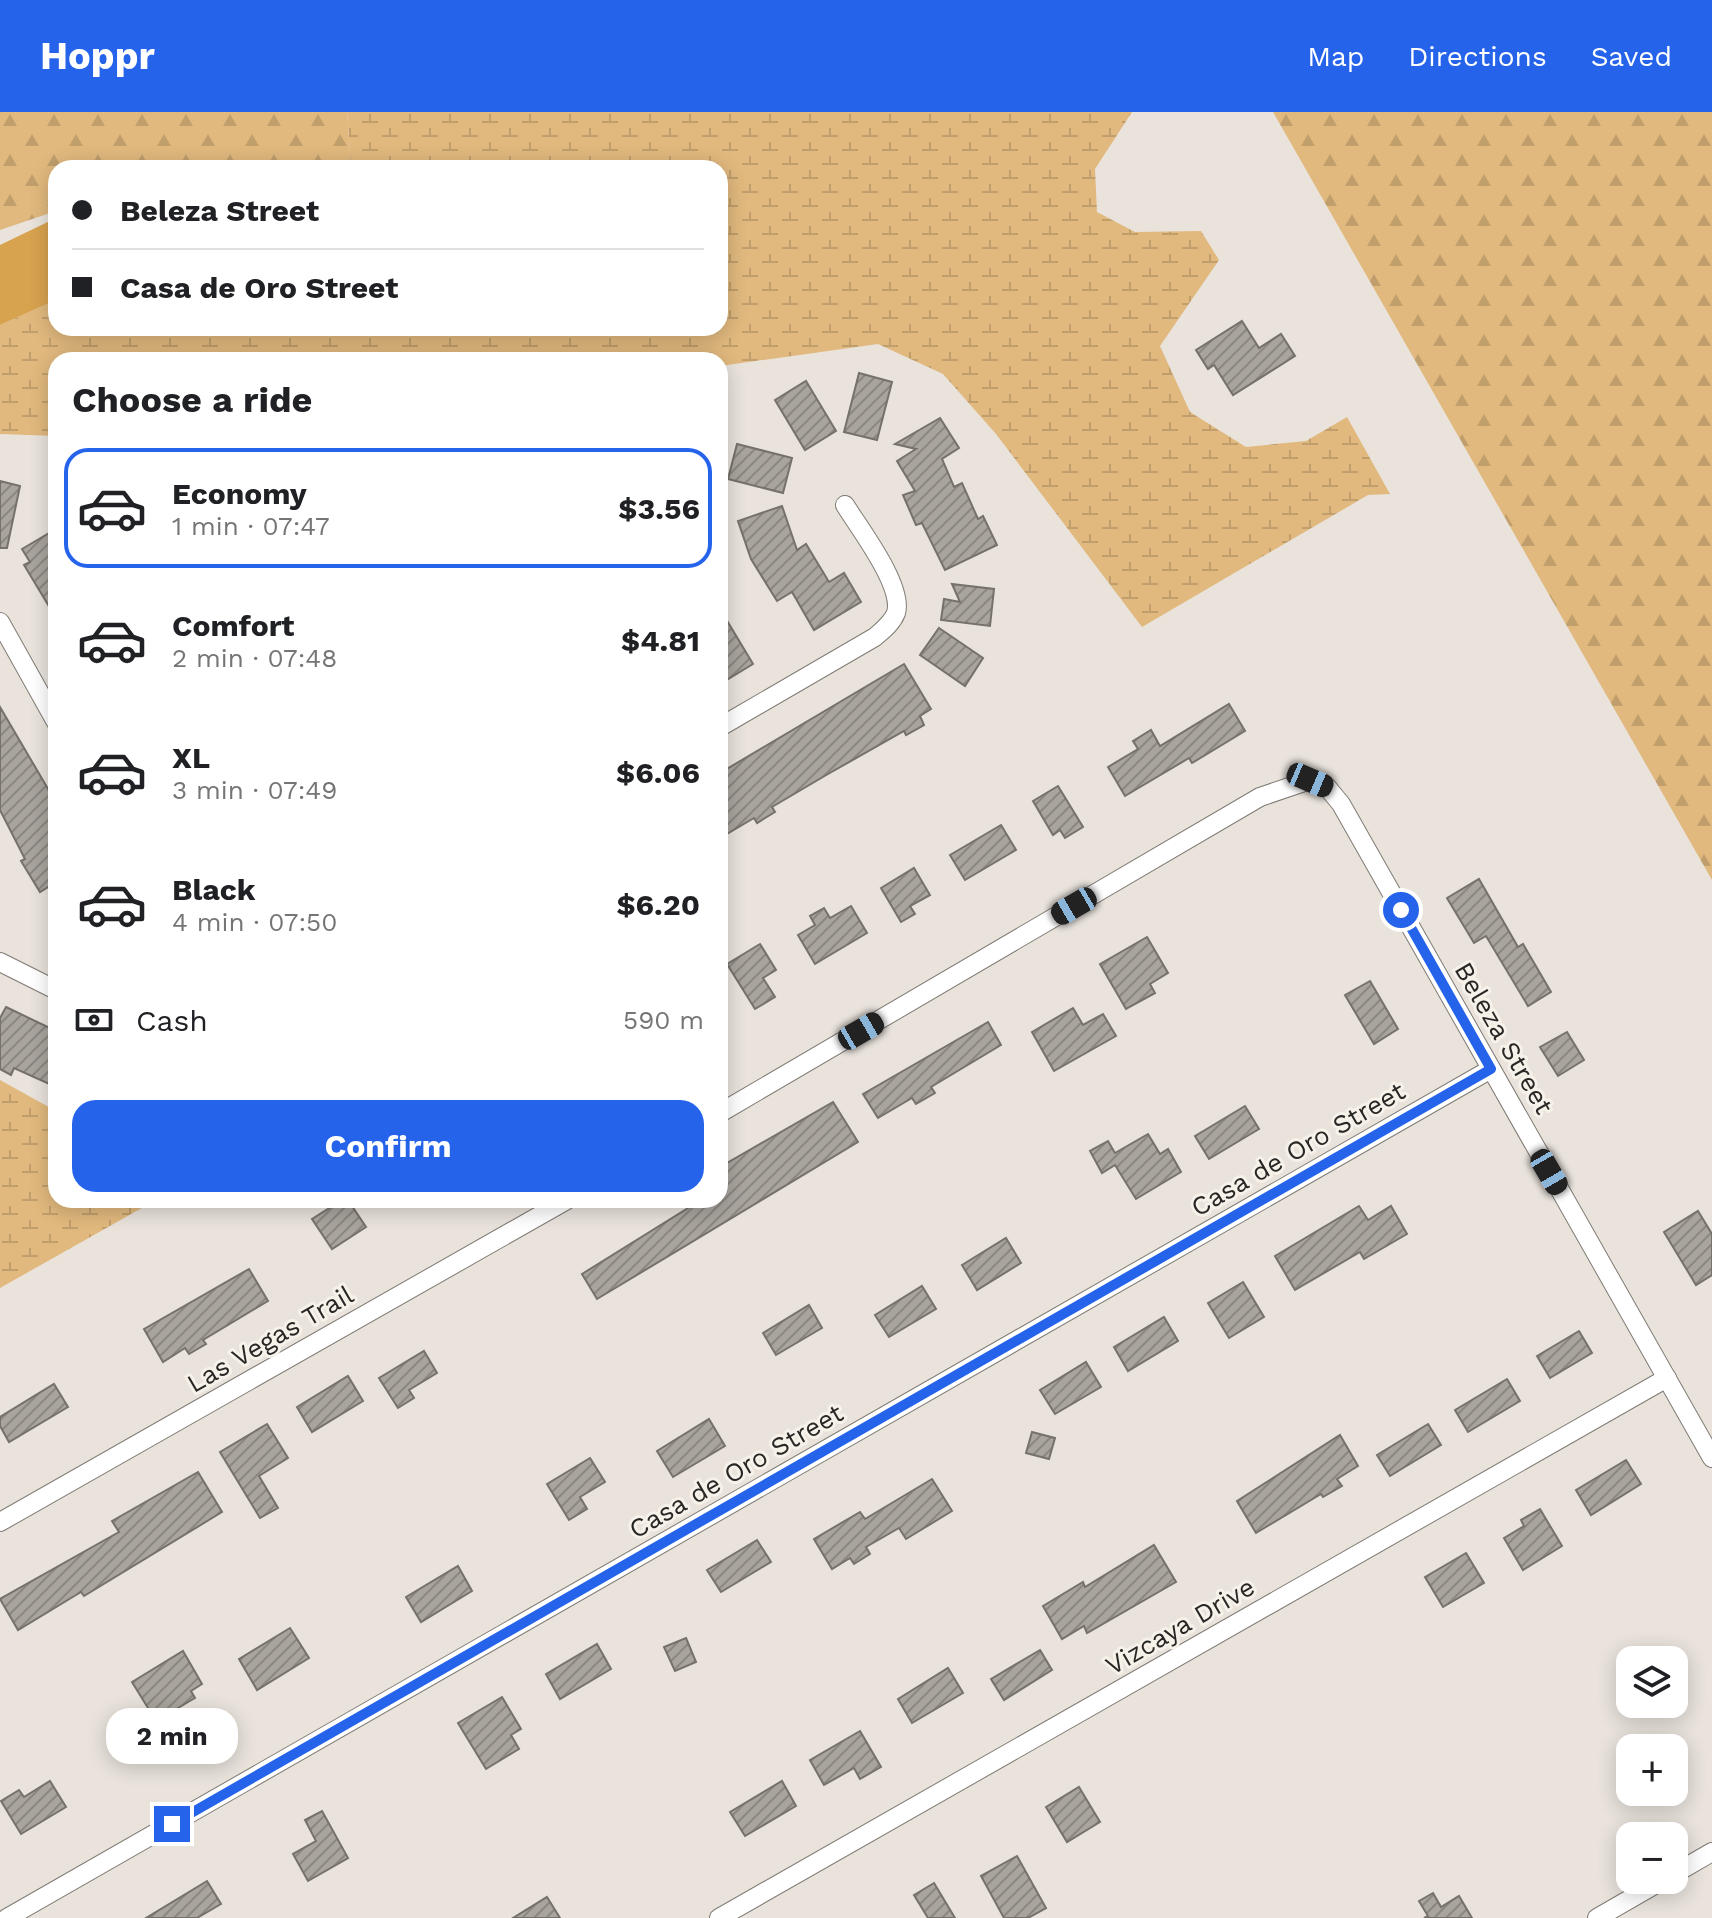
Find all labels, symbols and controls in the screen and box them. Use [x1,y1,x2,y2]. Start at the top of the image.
text: Hoppr [40,34,155,78]
text: Map [1307,40,1364,73]
text: Directions [1408,40,1547,73]
text: Saved [1591,40,1672,73]
text: Beleza Street [120,193,319,228]
text: Casa de Oro Street [120,270,398,305]
text: Choose a ride [72,379,312,421]
icon: car [76,472,148,544]
text: Economy [172,476,307,511]
text: $3.56 [618,491,700,526]
text: 1 min · 07:47 [172,511,330,541]
icon: car [76,604,148,676]
text: Comfort [172,608,294,643]
text: $4.81 [621,623,700,658]
text: 2 min · 07:48 [172,643,337,673]
icon: car [76,736,148,808]
text: XL [172,740,210,775]
text: $6.06 [616,755,700,790]
car [1283,760,1337,800]
text: 3 min · 07:49 [172,775,337,805]
icon: car [76,868,148,940]
text: Black [172,872,256,907]
car [1047,884,1101,928]
text: $6.20 [616,887,700,922]
route start [1383,892,1419,928]
text: 4 min · 07:50 [172,907,337,937]
street label: Beleza Street [1448,957,1560,1119]
icon: cash [72,998,116,1042]
text: Cash [136,1003,208,1038]
text: 590 m [623,1005,704,1035]
car [834,1009,888,1053]
street label: Casa de Oro Street [1186,1076,1410,1222]
button: Confirm [72,1100,704,1192]
car [1527,1145,1571,1199]
street label: Las Vegas Trail [182,1279,358,1399]
street label: Casa de Oro Street [624,1398,848,1544]
street label: Vizcaya Drive [1100,1571,1260,1681]
map controls [1616,1646,1688,1894]
button: layers [1616,1646,1688,1718]
callout: 2 min [106,1708,238,1764]
text: 2 min [136,1721,208,1751]
button: + [1616,1734,1688,1806]
route end [154,1806,190,1842]
button: − [1616,1822,1688,1894]

